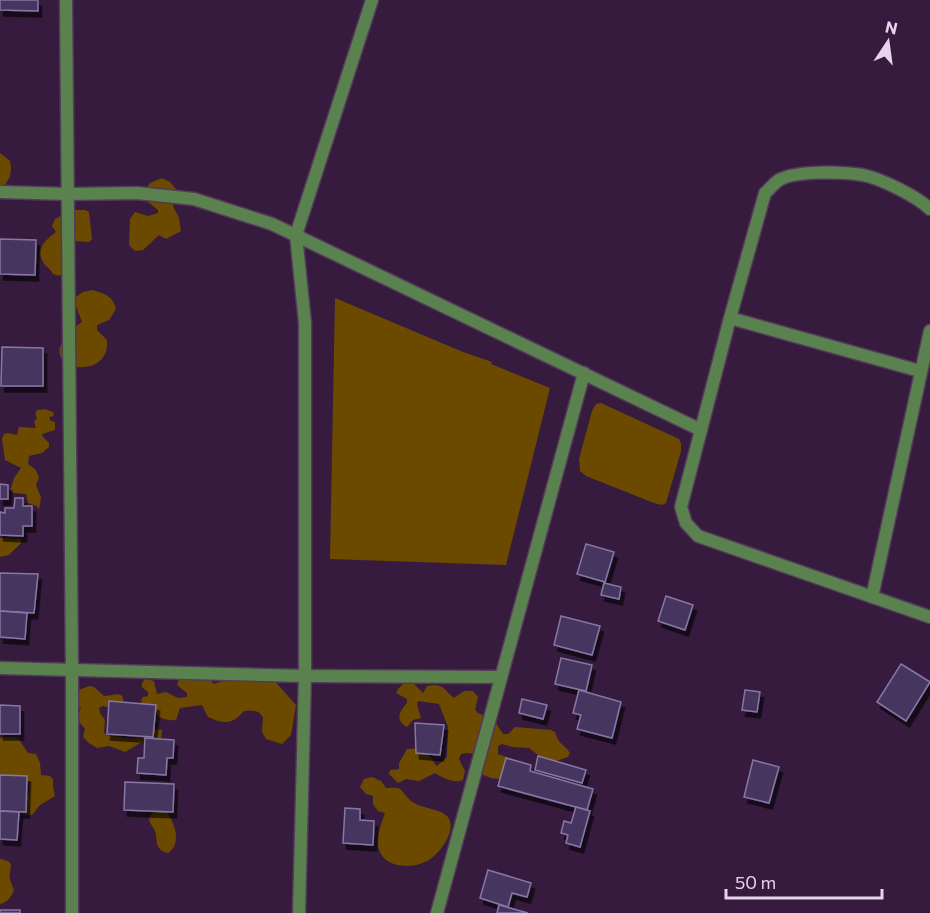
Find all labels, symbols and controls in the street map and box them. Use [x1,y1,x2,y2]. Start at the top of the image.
north arrow [858,12,918,72]
text: N [884,16,899,38]
scale bar [726,862,882,900]
text: 50 m [735,871,776,893]

